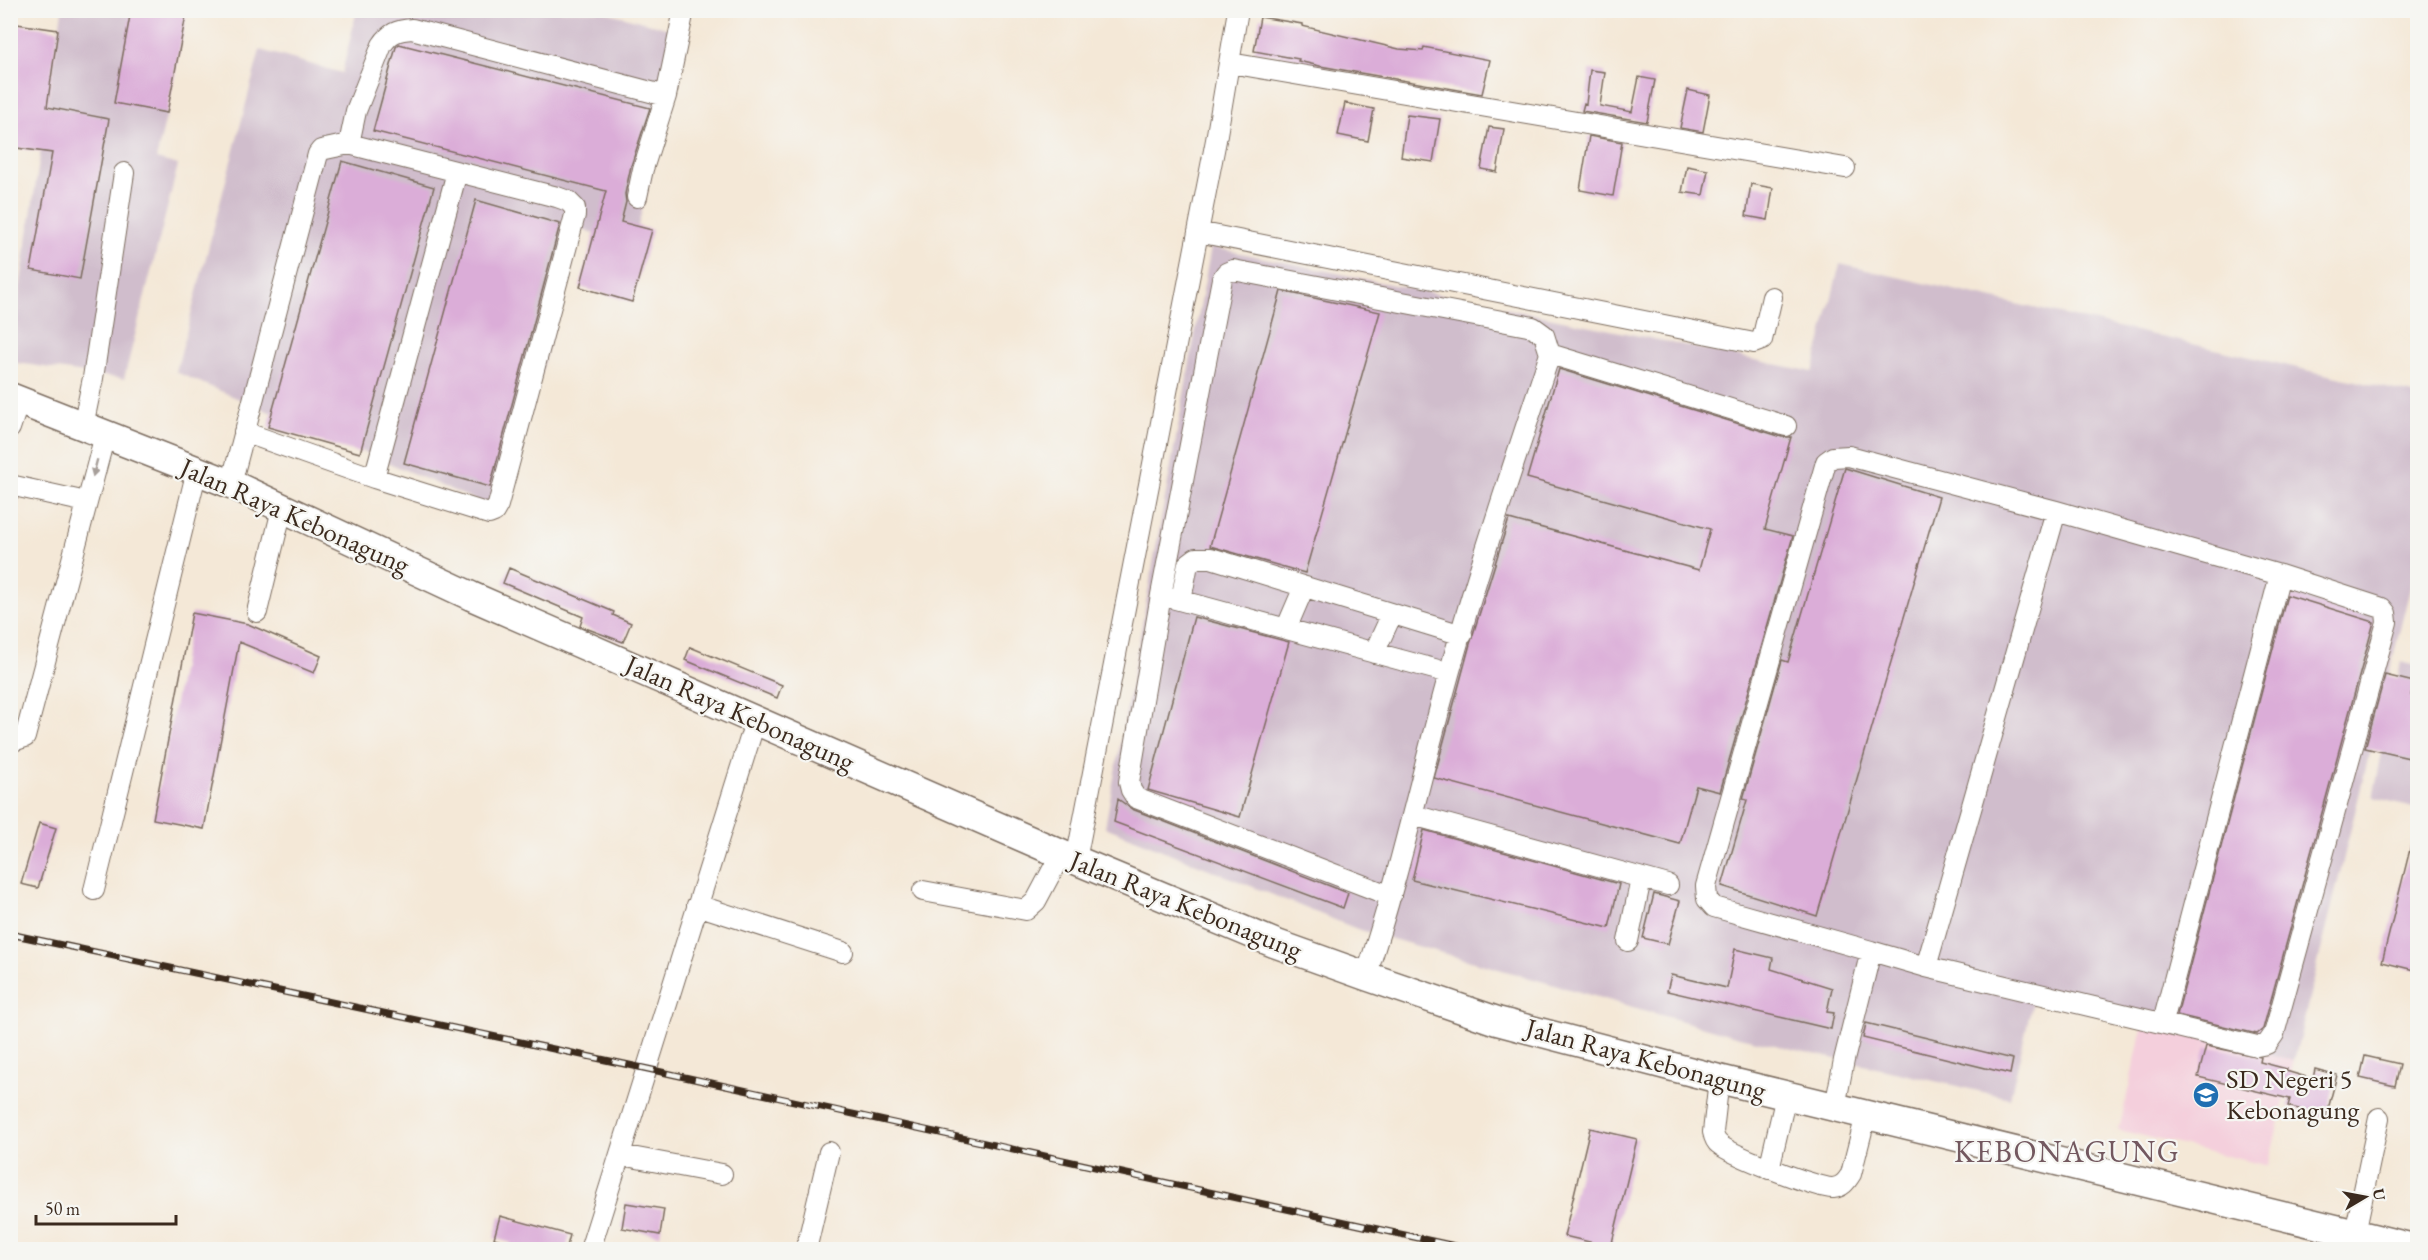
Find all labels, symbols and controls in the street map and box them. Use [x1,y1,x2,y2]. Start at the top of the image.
street label: Jalan Raya Kebonagung [173,448,416,582]
one-way arrow [90,459,100,478]
street label: Jalan Raya Kebonagung [618,645,861,779]
street label: Jalan Raya Kebonagung [1063,841,1308,967]
street label: Jalan Raya Kebonagung [1520,1009,1770,1108]
place label: SD Negeri 5 Kebonagung [2226,1061,2359,1127]
school or university icon: SD Negeri 5 Kebonagung [2191,1080,2221,1110]
district label: KEBONAGUNG [1954,1132,2180,1171]
north arrow [2335,1167,2395,1227]
text: U [2368,1187,2391,1202]
scale bar [36,1188,176,1226]
text: 50 m [45,1197,80,1220]

